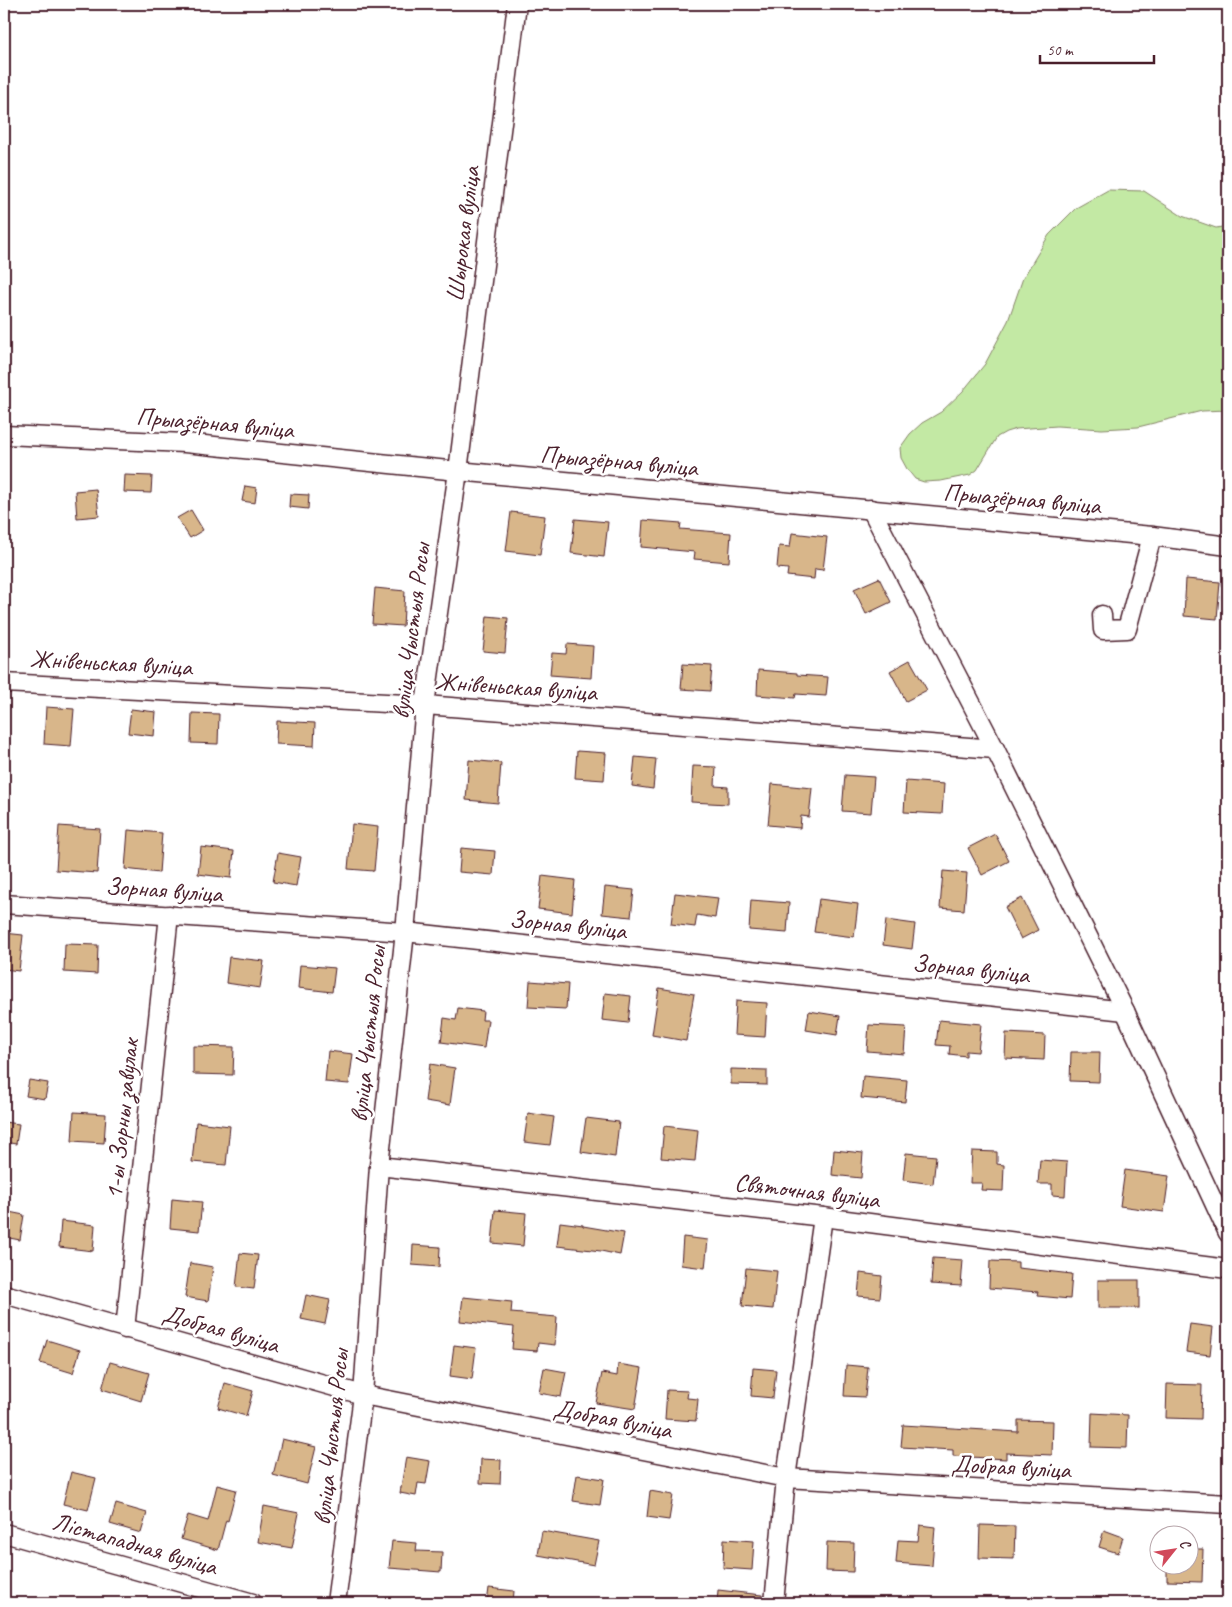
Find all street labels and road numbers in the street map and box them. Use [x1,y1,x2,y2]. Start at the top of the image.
street label: Шырокая вуліца [439,162,487,304]
street label: Прыазёрная вуліца [135,400,297,447]
street label: Прыазёрная вуліца [539,438,701,485]
street label: Прыазёрная вуліца [942,476,1104,523]
street label: вуліца Чыстыя Росы [384,540,438,721]
street label: Жнівеньская вуліца [29,643,195,683]
street label: Жнівеньская вуліца [434,665,600,709]
street label: Зорная вуліца [104,870,226,910]
street label: Зорная вуліца [508,903,630,947]
street label: вуліца Чыстыя Росы [343,943,393,1124]
street label: Зорная вуліца [911,947,1033,991]
street label: 1-ы Зорны завулак [98,1035,148,1201]
street label: Святочная вуліца [733,1166,883,1216]
street label: Добрая вуліца [159,1297,285,1361]
street label: вуліца Чыстыя Росы [306,1346,356,1527]
street label: Добрая вуліца [551,1392,677,1446]
street label: Добрая вуліца [951,1448,1074,1486]
street label: Лістападная вуліца [49,1505,223,1583]

